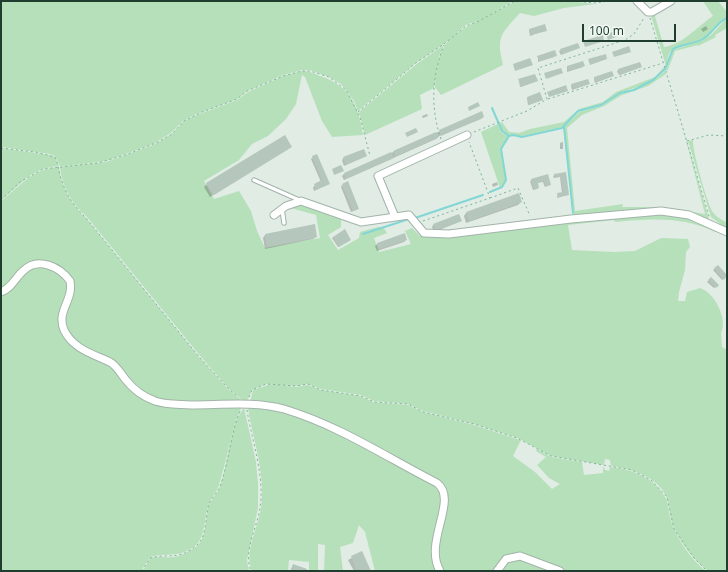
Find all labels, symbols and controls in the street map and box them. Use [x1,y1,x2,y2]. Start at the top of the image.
scale bar [584,16,678,42]
text: 100 m [589,22,624,39]

